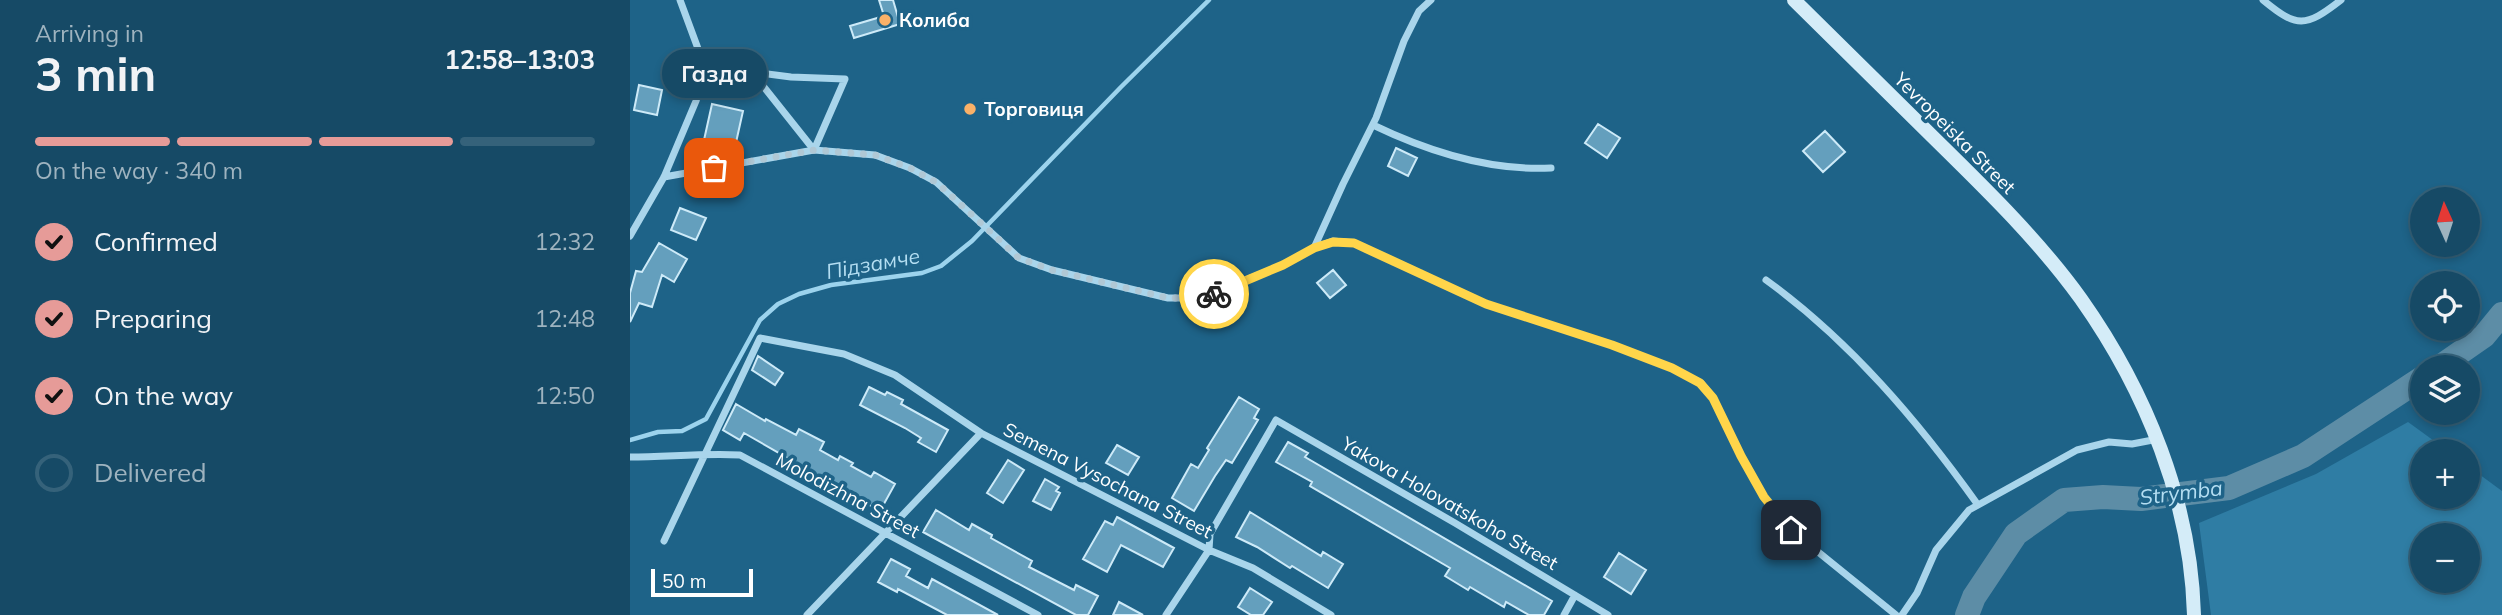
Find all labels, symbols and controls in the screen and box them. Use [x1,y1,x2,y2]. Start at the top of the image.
place label: Колиба [899,8,970,32]
marker: Колиба [877,12,893,28]
text: Arriving in [35,19,144,48]
text: 12:58–13:03 [444,43,595,76]
text: 3 min [35,45,156,103]
callout: Газда [662,49,766,98]
text: Газда [681,59,748,88]
street label: Yevropeiska Street [1888,66,2021,199]
place label: Торговиця [984,97,1084,121]
marker: Торговиця [962,101,978,117]
pin [684,138,744,198]
icon: bag [695,149,733,187]
text: On the way · 340 m [35,156,243,185]
north arrow [2410,187,2480,257]
map controls [2410,187,2480,593]
icon: check [35,223,73,261]
text: Confirmed [94,225,218,258]
text: 12:32 [535,227,595,256]
water label: Підзамче [824,242,922,284]
courier [1179,259,1249,329]
button: locate [2410,271,2480,341]
icon: bike [1195,275,1233,313]
icon: check [35,300,73,338]
text: Preparing [94,302,212,335]
text: 12:48 [535,304,595,333]
button: layers [2410,355,2480,425]
icon: check [35,377,73,415]
text: On the way [94,379,233,412]
text: 12:50 [535,381,595,410]
street label: Semena Vysochana Street [999,417,1217,543]
street label: Yakova Holovatskoho Street [1337,431,1563,575]
button: + [2410,439,2480,509]
street label: Molodizhna Street [772,447,924,543]
text: Delivered [94,456,207,489]
water label: Strymba [2138,474,2224,510]
pin [1761,500,1821,560]
icon: home [1772,511,1810,549]
button: − [2410,523,2480,593]
scale bar [651,566,752,598]
text: 50 m [662,569,706,593]

